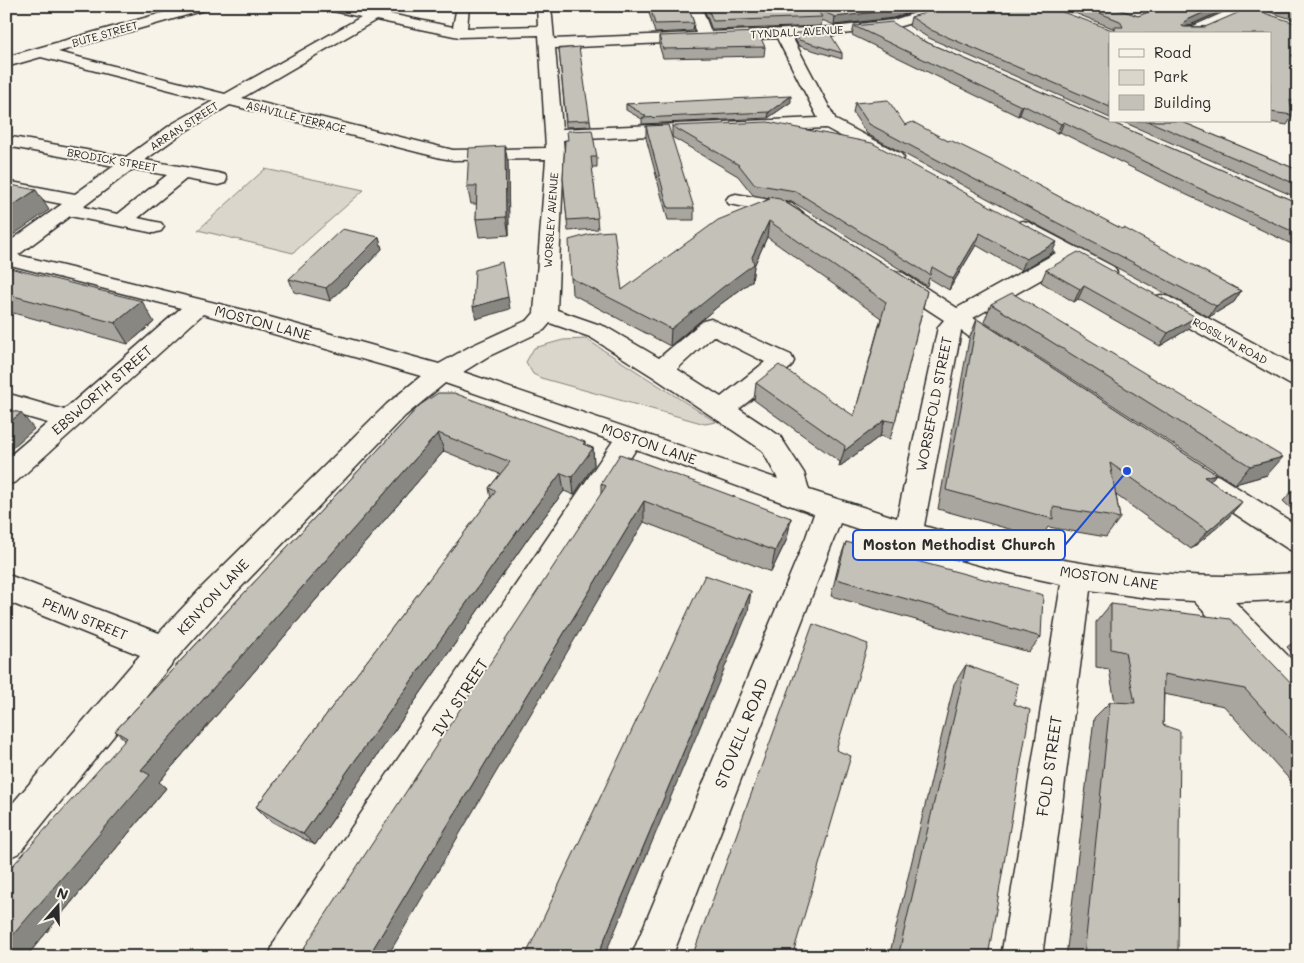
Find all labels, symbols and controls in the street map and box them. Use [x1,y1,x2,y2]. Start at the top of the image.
street label: BUTE STREET [70,17,140,50]
street label: TYNDALL AVENUE [750,22,844,41]
legend [1109,32,1272,122]
text: Road [1154,42,1191,62]
text: Park [1154,66,1188,86]
text: Building [1154,92,1211,112]
street label: ASHVILLE TERRACE [245,97,348,136]
street label: ARRAN STREET [146,98,221,153]
street label: BRODICK STREET [66,144,158,175]
street label: WORSLEY AVENUE [540,172,561,268]
street label: MOSTON LANE [213,300,314,345]
street label: ROSSLYN ROAD [1190,314,1270,367]
street label: WORSEFOLD STREET [911,335,956,473]
street label: EBSWORTH STREET [47,340,156,439]
street label: MOSTON LANE [599,418,699,469]
callout: Moston Methodist Church [853,530,1065,560]
text: Moston Methodist Church [863,534,1055,554]
street label: KENYON LANE [172,555,253,639]
street label: MOSTON LANE [1059,561,1160,594]
street label: PENN STREET [40,593,131,644]
street label: IVY STREET [427,654,492,739]
street label: STOVELL ROAD [709,675,772,791]
street label: FOLD STREET [1031,714,1066,818]
north arrow [32,880,82,930]
text: N [54,883,71,904]

